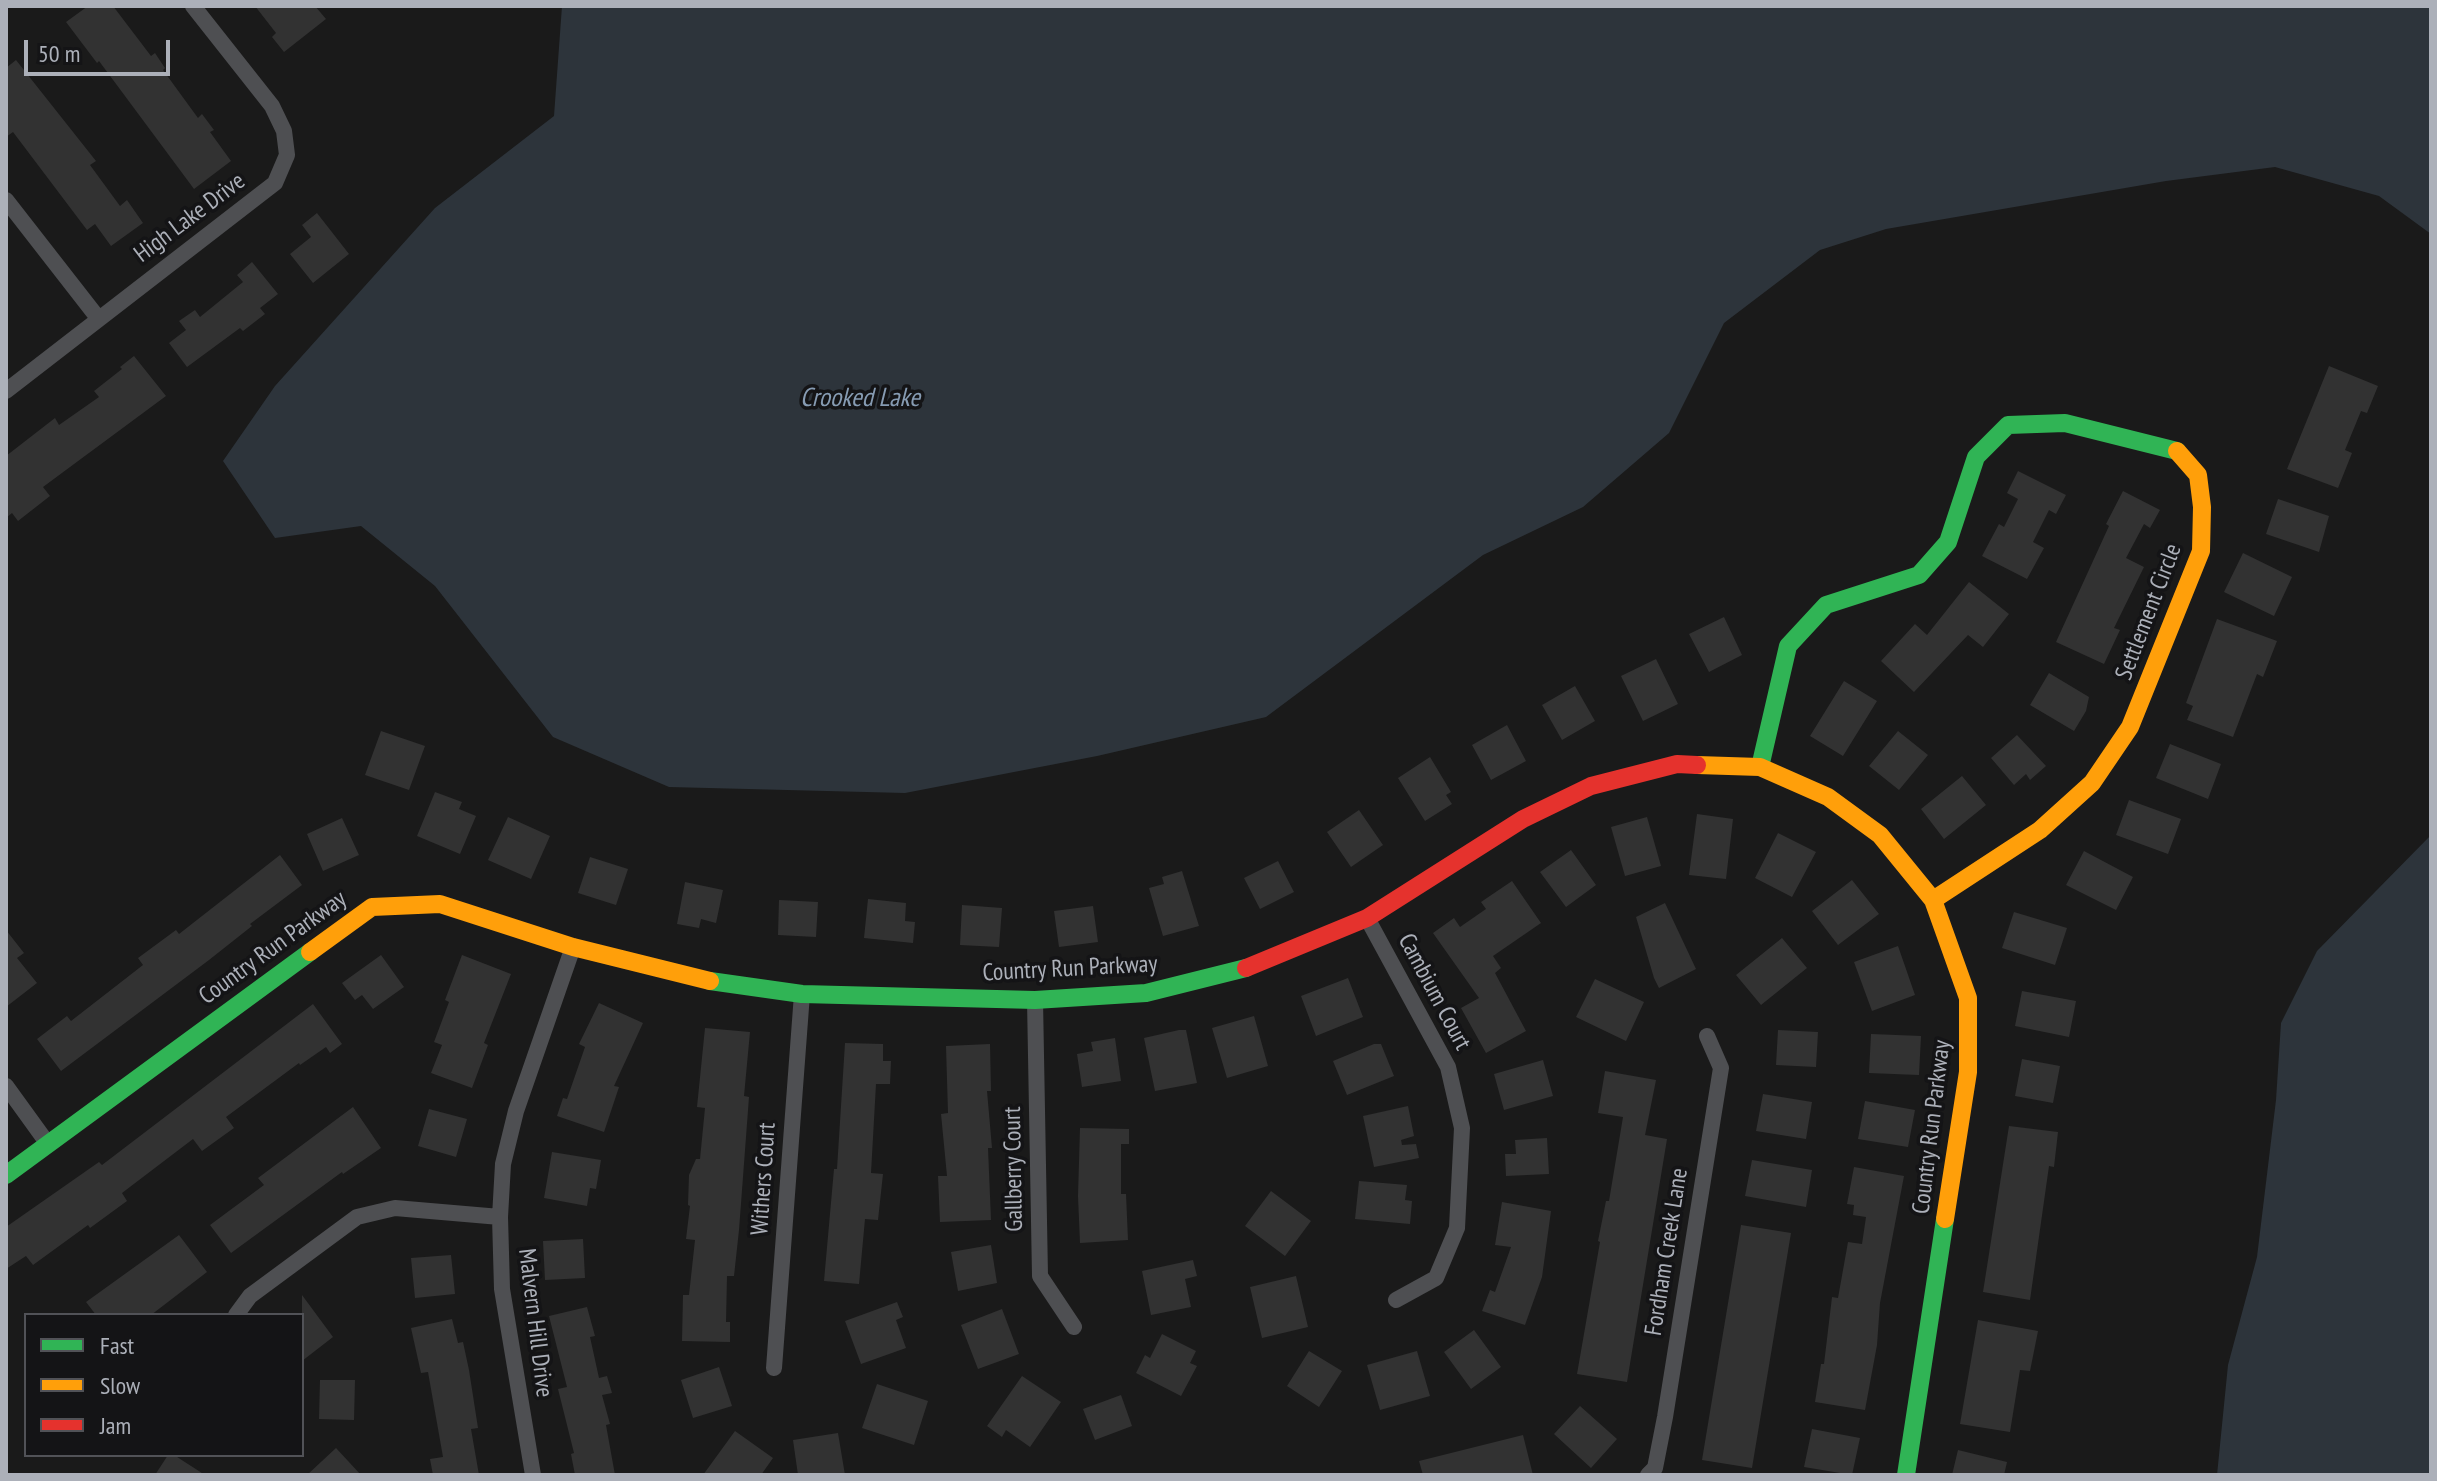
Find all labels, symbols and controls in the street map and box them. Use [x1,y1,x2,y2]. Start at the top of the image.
scale bar [28,24,174,74]
text: 50 m [38,38,80,69]
street label: High Lake Drive [129,167,251,269]
water label: Crooked Lake [800,383,920,415]
street label: Settlement Circle [2110,540,2188,684]
street label: Country Run Parkway [194,885,352,1011]
street label: Cambium Court [1391,929,1477,1055]
street label: Country Run Parkway [982,950,1158,988]
street label: Country Run Parkway [1907,1038,1957,1216]
street label: Gallberry Court [999,1106,1029,1232]
street label: Withers Court [746,1122,782,1236]
street label: Fordham Creek Lane [1640,1166,1694,1338]
street label: Malvern Hill Drive [512,1247,558,1399]
legend [24,1313,304,1457]
text: Fast [100,1330,134,1361]
text: Slow [100,1370,140,1401]
text: Jam [100,1410,131,1441]

